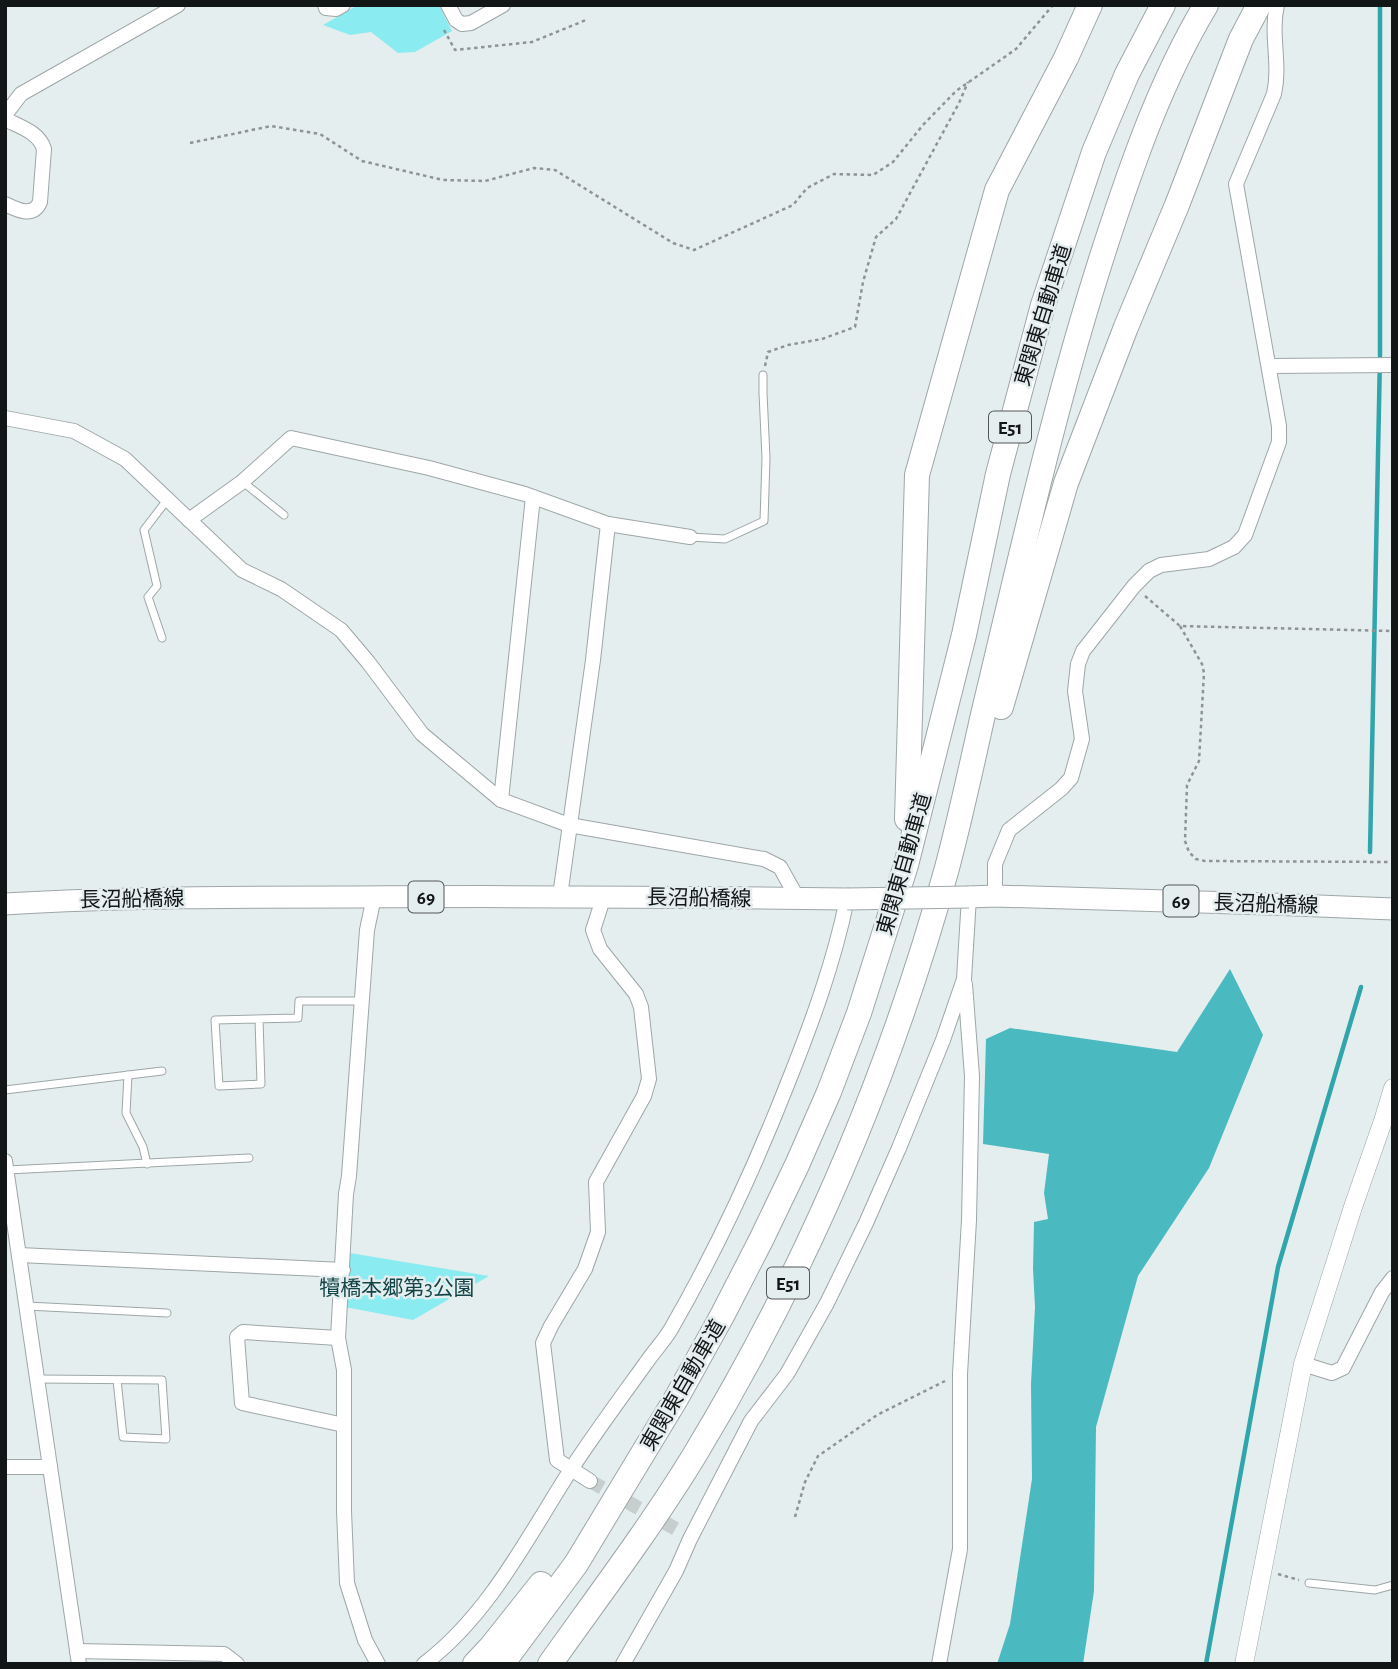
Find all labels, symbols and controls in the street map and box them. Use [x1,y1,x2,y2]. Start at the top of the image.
street label: 東関東自動車道 [1011,241,1075,389]
road number: E51 [989,412,1031,442]
street label: 東関東自動車道 [873,790,935,938]
road number: 69 [408,882,444,912]
street label: 長沼船橋線 [646,886,752,910]
road number: 69 [1164,886,1198,917]
street label: 長沼船橋線 [79,887,185,911]
street label: 長沼船橋線 [1213,891,1319,917]
road number: E51 [767,1268,809,1298]
park label: 犢橋本郷第3公園 [319,1277,475,1299]
street label: 東関東自動車道 [637,1316,729,1454]

